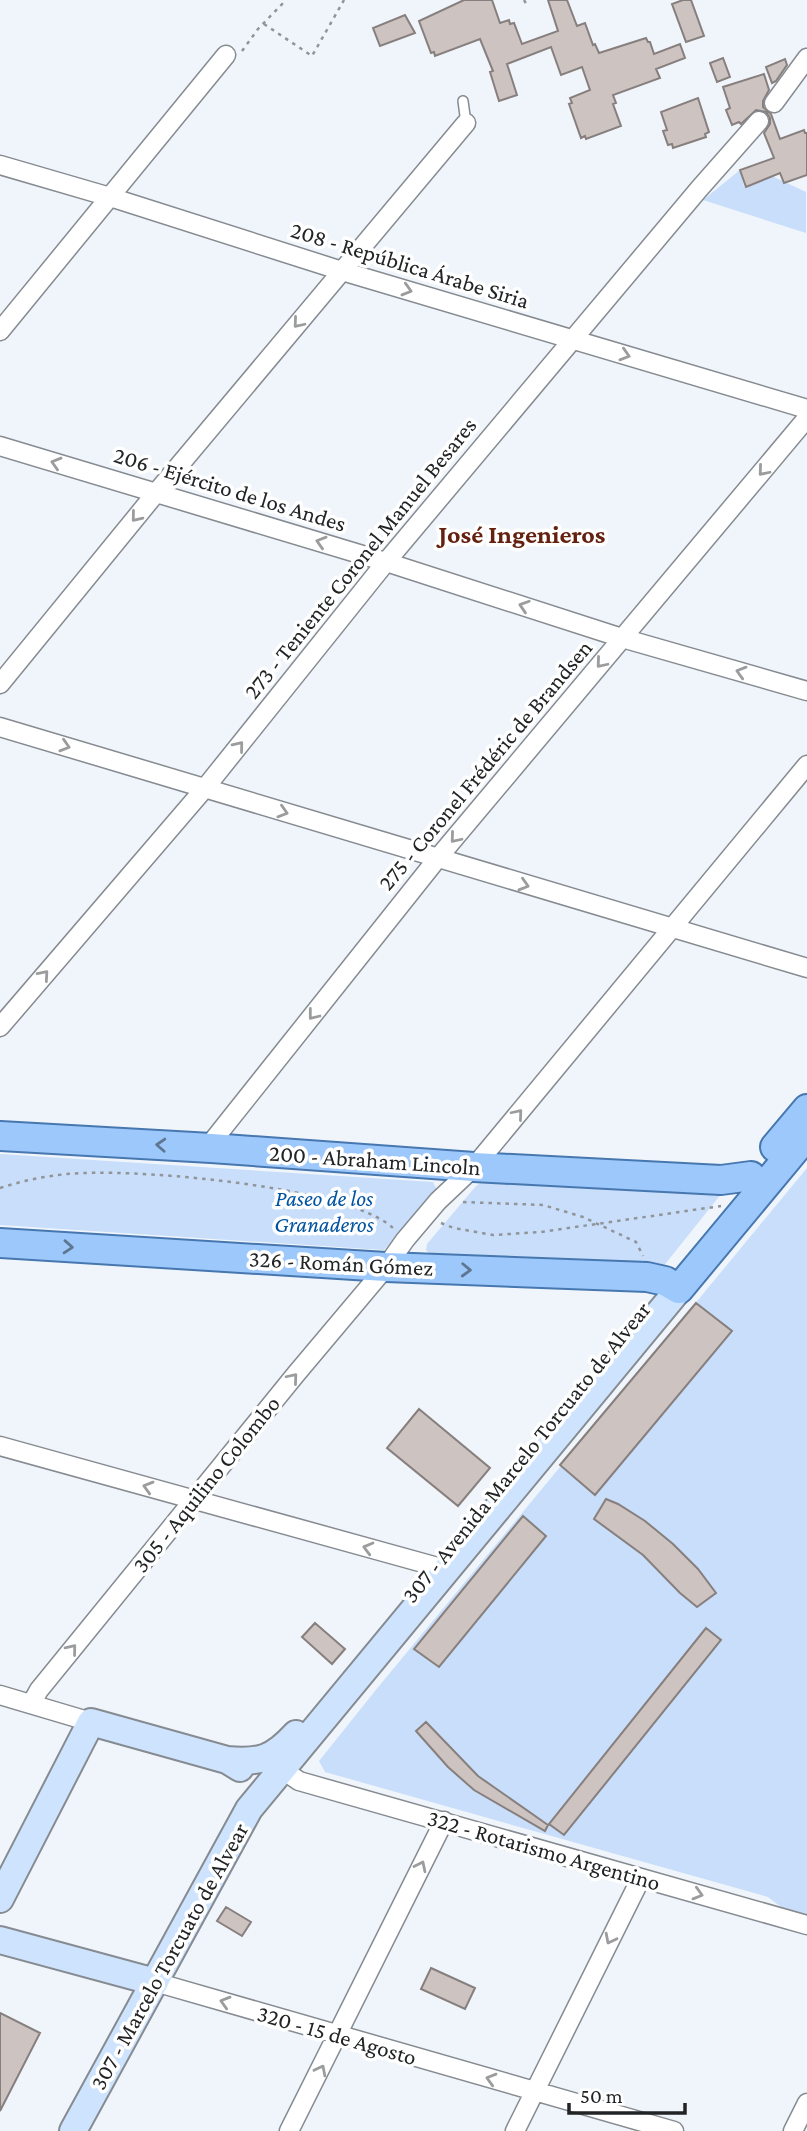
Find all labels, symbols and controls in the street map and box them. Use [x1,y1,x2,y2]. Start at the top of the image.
street label: 208 - República Árabe Siria [288,216,533,314]
one-way arrow [401,282,413,297]
one-way arrow [294,315,306,328]
one-way arrow [619,346,631,361]
street label: 273 - Teniente Coronel Manuel Besares [238,412,482,704]
street label: 206 - Ejército de los Andes [111,441,349,537]
one-way arrow [51,456,63,471]
one-way arrow [759,462,771,475]
one-way arrow [132,509,145,521]
district label: José Ingenieros [436,520,605,549]
one-way arrow [315,536,327,551]
one-way arrow [518,600,530,615]
street label: 275 - Coronel Frédéric de Brandsen [373,635,597,895]
one-way arrow [597,655,609,668]
one-way arrow [736,666,748,680]
one-way arrow [59,738,71,753]
one-way arrow [230,741,243,753]
one-way arrow [277,803,289,818]
one-way arrow [451,829,463,842]
one-way arrow [518,876,530,891]
one-way arrow [36,971,48,984]
one-way arrow [308,1008,321,1020]
one-way arrow [509,1110,522,1122]
one-way arrow [156,1138,167,1153]
street label: 200 - Abraham Lincoln [268,1140,482,1180]
park label: Paseo de los Granaderos [274,1185,375,1237]
one-way arrow [63,1239,74,1254]
street label: 326 - Román Gómez [248,1245,434,1281]
one-way arrow [461,1262,472,1277]
street label: 307 - Avenida Marcelo Torcuato de Alvear [396,1296,656,1608]
one-way arrow [285,1373,297,1386]
street label: 305 - Aquilino Colombo [127,1391,285,1577]
one-way arrow [143,1481,155,1496]
one-way arrow [362,1541,374,1556]
one-way arrow [64,1645,76,1658]
street label: 322 - Rotarismo Argentino [425,1804,663,1896]
street label: 307 - Marcelo Torcuato de Alvear [85,1818,253,2094]
one-way arrow [413,1861,427,1873]
one-way arrow [692,1886,704,1900]
one-way arrow [605,1932,619,1944]
one-way arrow [219,1996,231,2011]
street label: 320 - 15 de Agosto [254,2000,420,2070]
one-way arrow [312,2065,326,2077]
scale bar [569,2072,684,2116]
one-way arrow [485,2073,497,2087]
text: 50 m [580,2084,623,2108]

